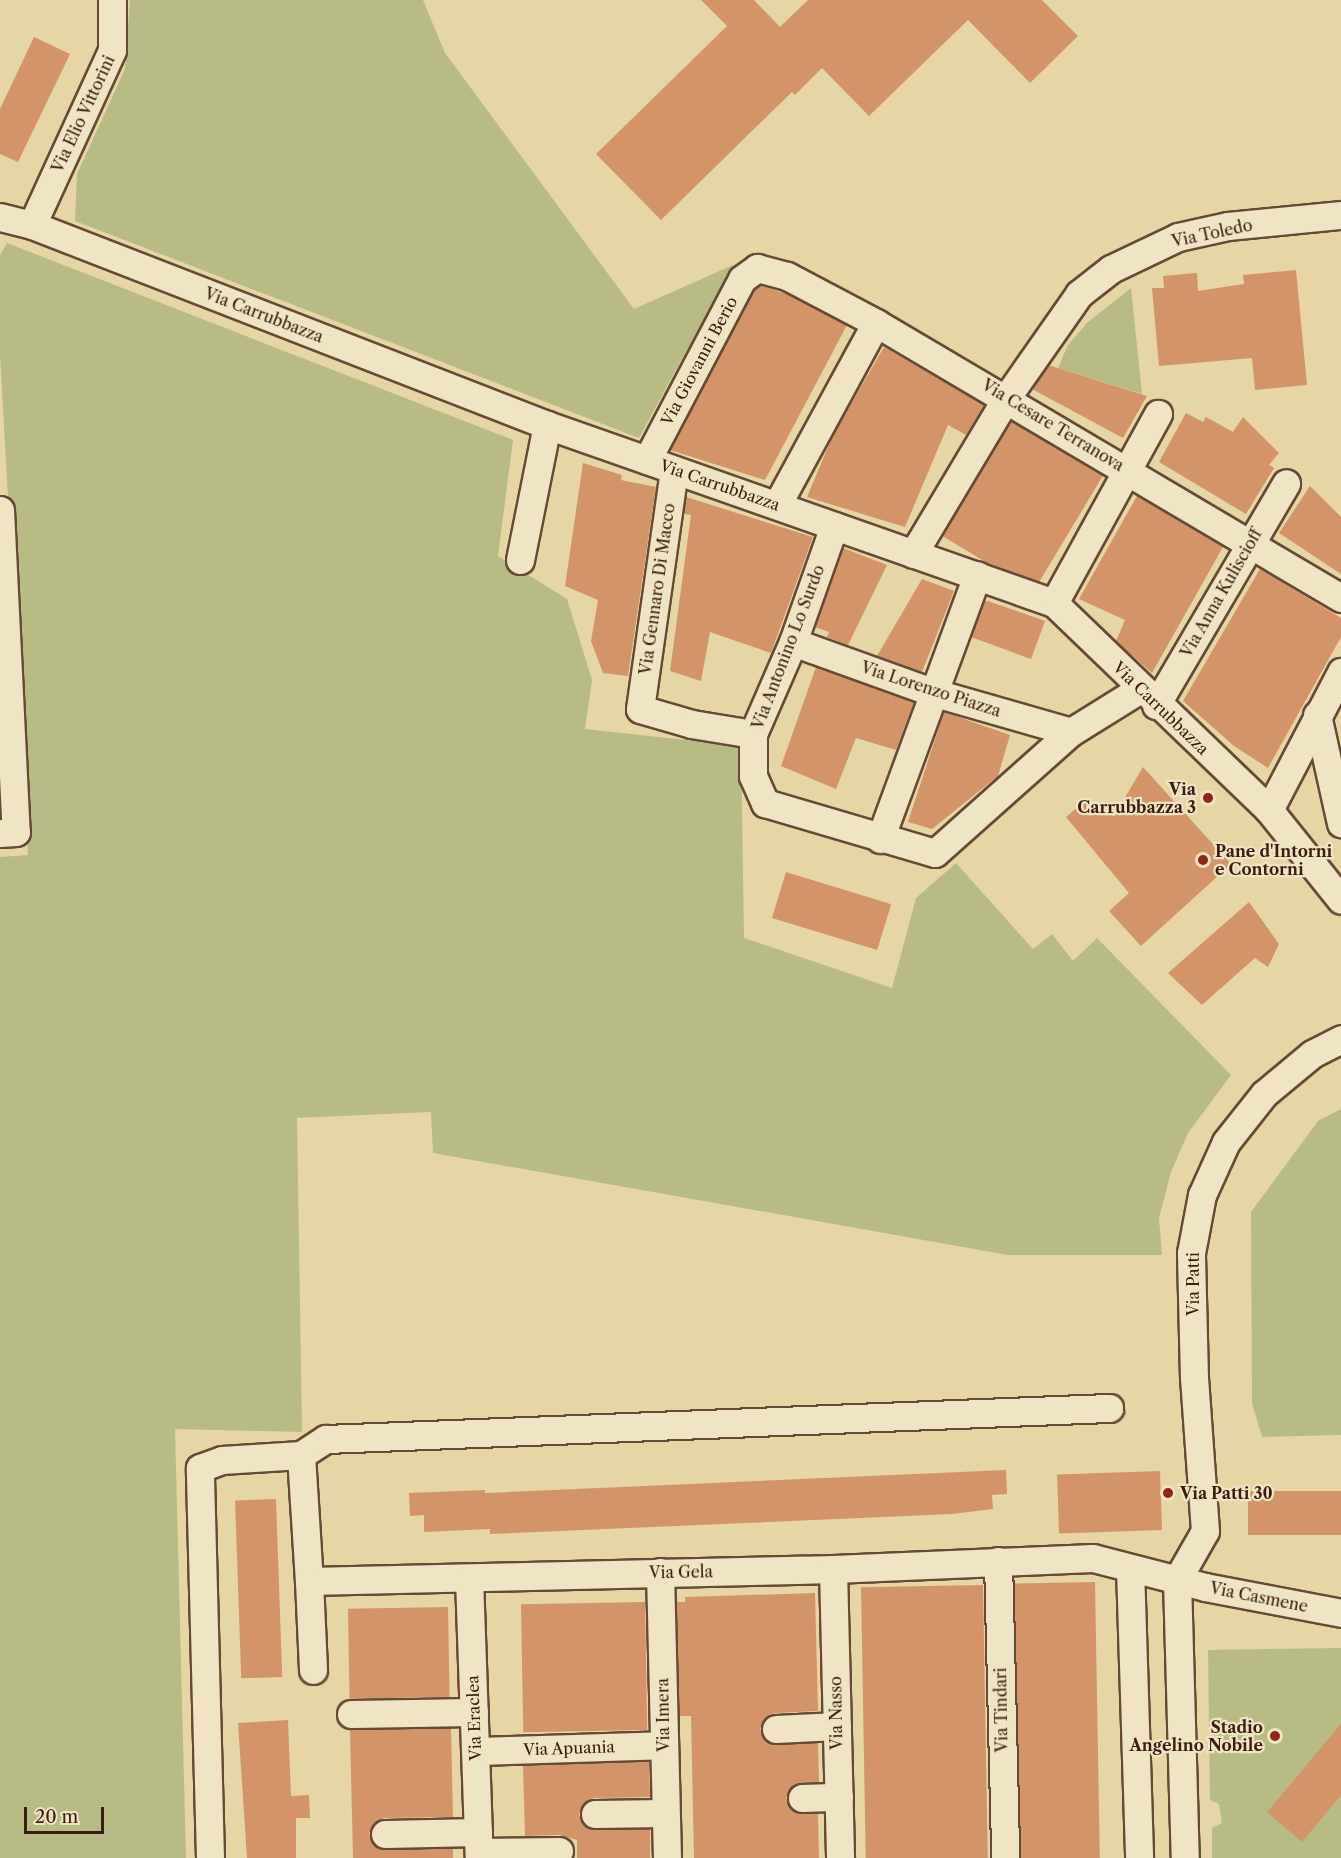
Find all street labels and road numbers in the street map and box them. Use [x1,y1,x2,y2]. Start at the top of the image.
street label: Via Elio Vittorini [47,52,119,176]
street label: Via Toledo [1170,215,1254,251]
street label: Via Carrubbazza [202,283,326,347]
street label: Via Giovanni Berio [657,293,741,429]
street label: Via Cesare Terranova [978,375,1128,475]
street label: Via Carrubbazza [657,455,783,515]
street label: Via Gennaro Di Macco [635,502,679,676]
street label: Via Anna Kuliscioff [1176,525,1266,661]
street label: Via Antonino Lo Surdo [748,562,828,732]
street label: Via Lorenzo Piazza [859,657,1003,721]
street label: Via Carrubbazza [1109,657,1213,759]
street label: Via Patti [1183,1252,1203,1316]
street label: Via Gela [649,1562,713,1582]
street label: Via Casmene [1208,1578,1310,1616]
street label: Via Tindari [991,1667,1011,1753]
street label: Via Eraclea [463,1675,485,1761]
street label: Via Nasso [826,1676,846,1750]
street label: Via Imera [653,1678,673,1752]
street label: Via Apuania [522,1737,616,1759]

